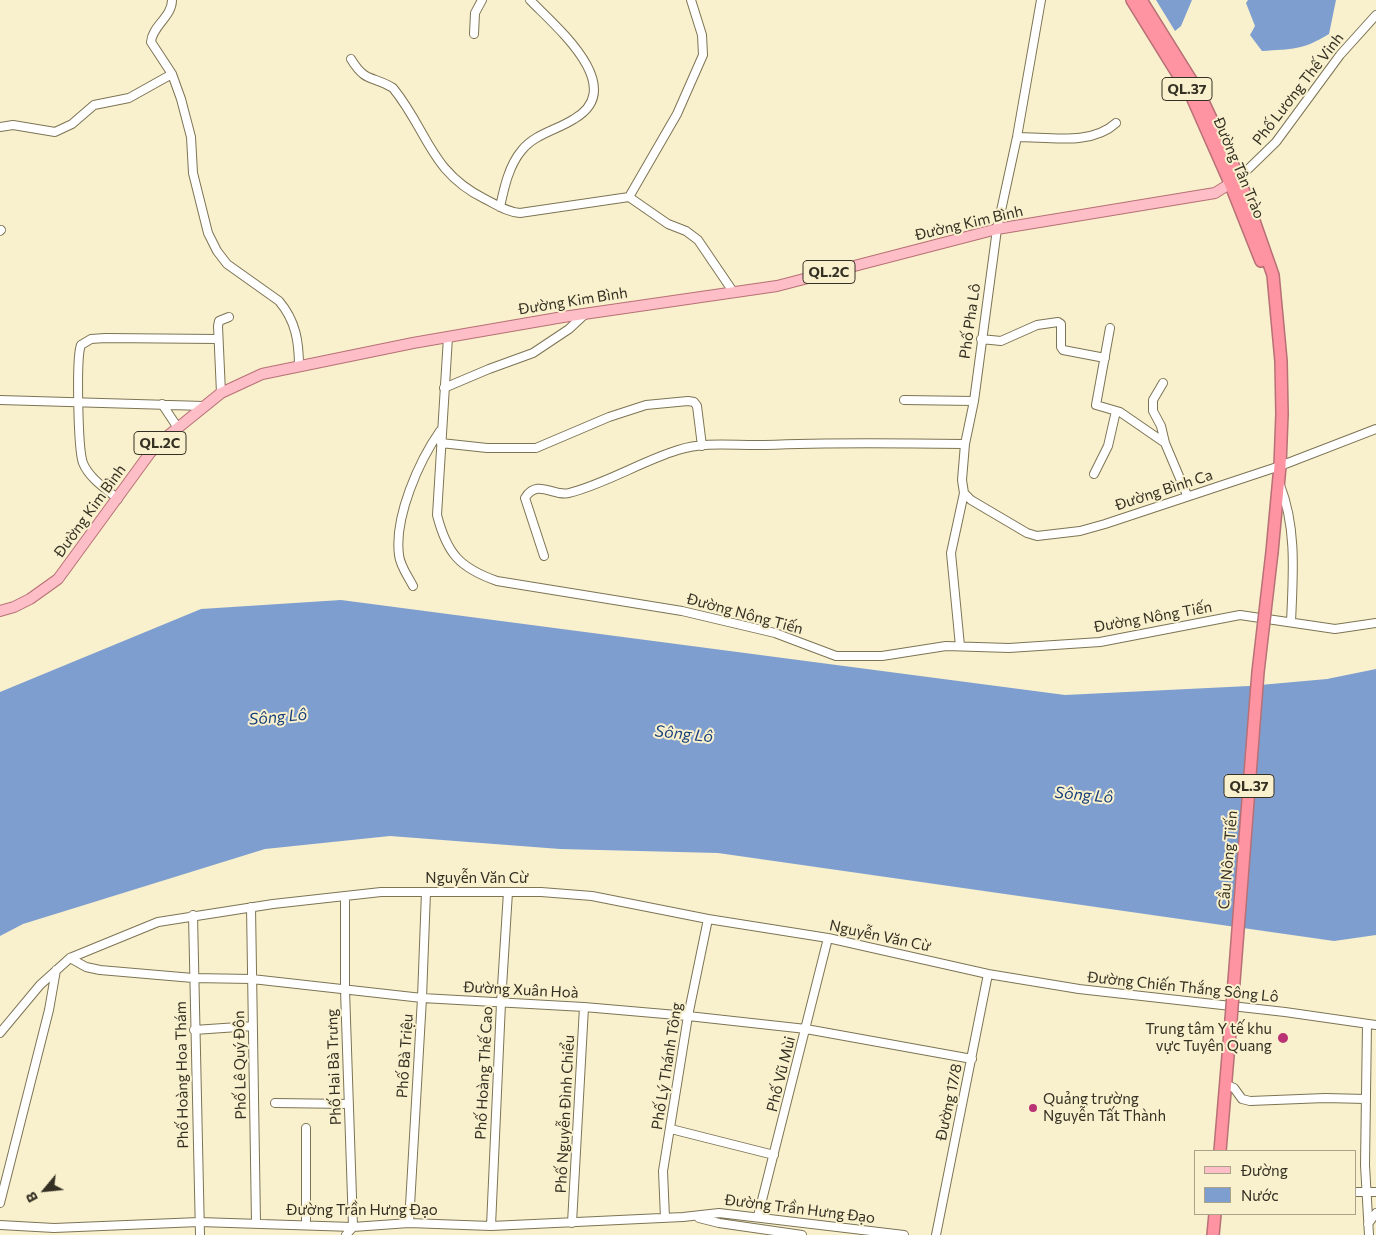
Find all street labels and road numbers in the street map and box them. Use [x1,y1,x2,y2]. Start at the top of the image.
street label: Phố Lương Thế Vinh [1249,29,1347,149]
road number: QL.37 [1162,78,1212,100]
street label: Đường Tân Trào [1210,115,1268,221]
street label: Đường Kim Bình [913,202,1025,244]
road number: QL.2C [803,260,855,284]
street label: Phố Pha Lô [956,282,984,360]
street label: Đường Kim Bình [517,283,629,319]
road number: QL.2C [134,432,186,454]
street label: Đường Kim Bình [50,461,130,561]
street label: Đường Bình Ca [1113,466,1215,514]
street label: Đường Nông Tiến [685,590,805,638]
street label: Đường Nông Tiến [1093,598,1213,636]
road number: QL.37 [1224,774,1274,798]
street label: Cầu Nông Tiến [1215,810,1241,910]
street label: Nguyễn Văn Cừ [425,869,529,887]
street label: Nguyễn Văn Cừ [828,916,932,956]
street label: Đường Chiến Thắng Sông Lô [1086,968,1280,1006]
street label: Đường Xuân Hoà [463,978,579,1002]
street label: Phố Hoàng Hoa Thám [172,1001,192,1149]
street label: Phố Lý Thánh Tông [648,1001,686,1131]
street label: Phố Hoàng Thế Cao [472,1006,496,1140]
street label: Phố Hai Bà Trưng [323,1008,345,1126]
street label: Phố Lê Quý Đôn [230,1010,250,1120]
street label: Phố Bà Triệu [393,1013,417,1099]
street label: Phố Nguyễn Đình Chiểu [552,1034,578,1194]
street label: Phố Vũ Mùi [763,1034,799,1114]
street label: Đường 17/8 [932,1062,966,1142]
street label: Đường Trần Hưng Đạo [724,1191,876,1227]
street label: Đường Trần Hưng Đạo [286,1201,438,1219]

